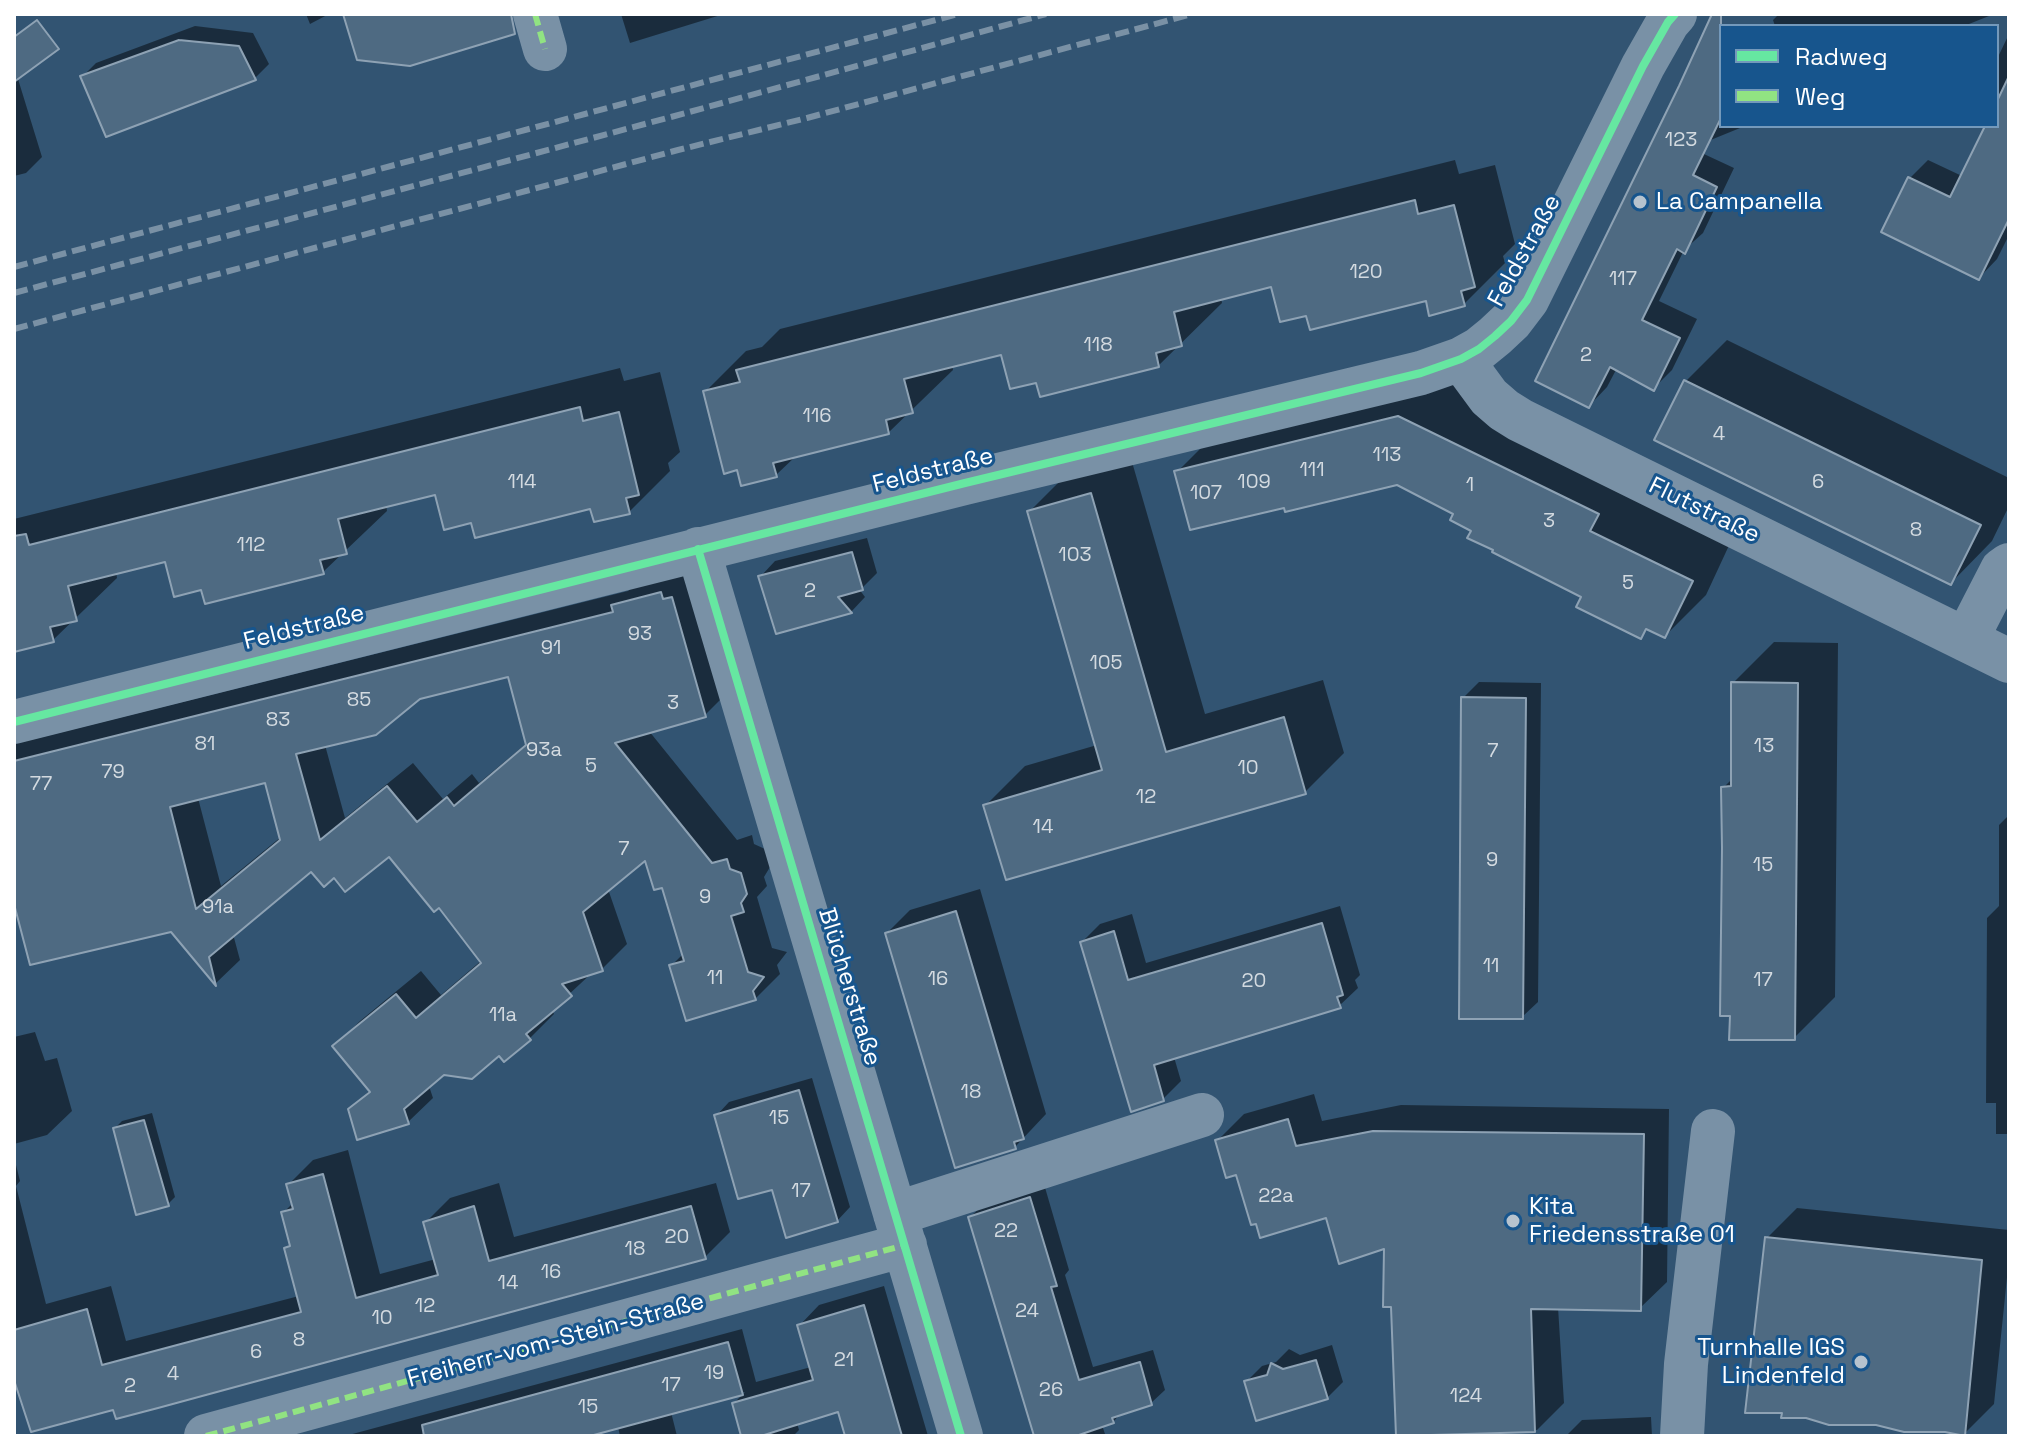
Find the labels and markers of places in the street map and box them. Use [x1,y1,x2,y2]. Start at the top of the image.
place label: La Campanella [1656,188,1823,216]
marker: La Campanella [1631,193,1649,211]
place label: Kita Friedensstraße 01 [1529,1193,1735,1249]
marker: Kita Friedensstraße 01 [1504,1212,1522,1230]
place label: Turnhalle IGS Lindenfeld [1697,1334,1845,1390]
marker: Turnhalle IGS Lindenfeld [1852,1353,1870,1371]

